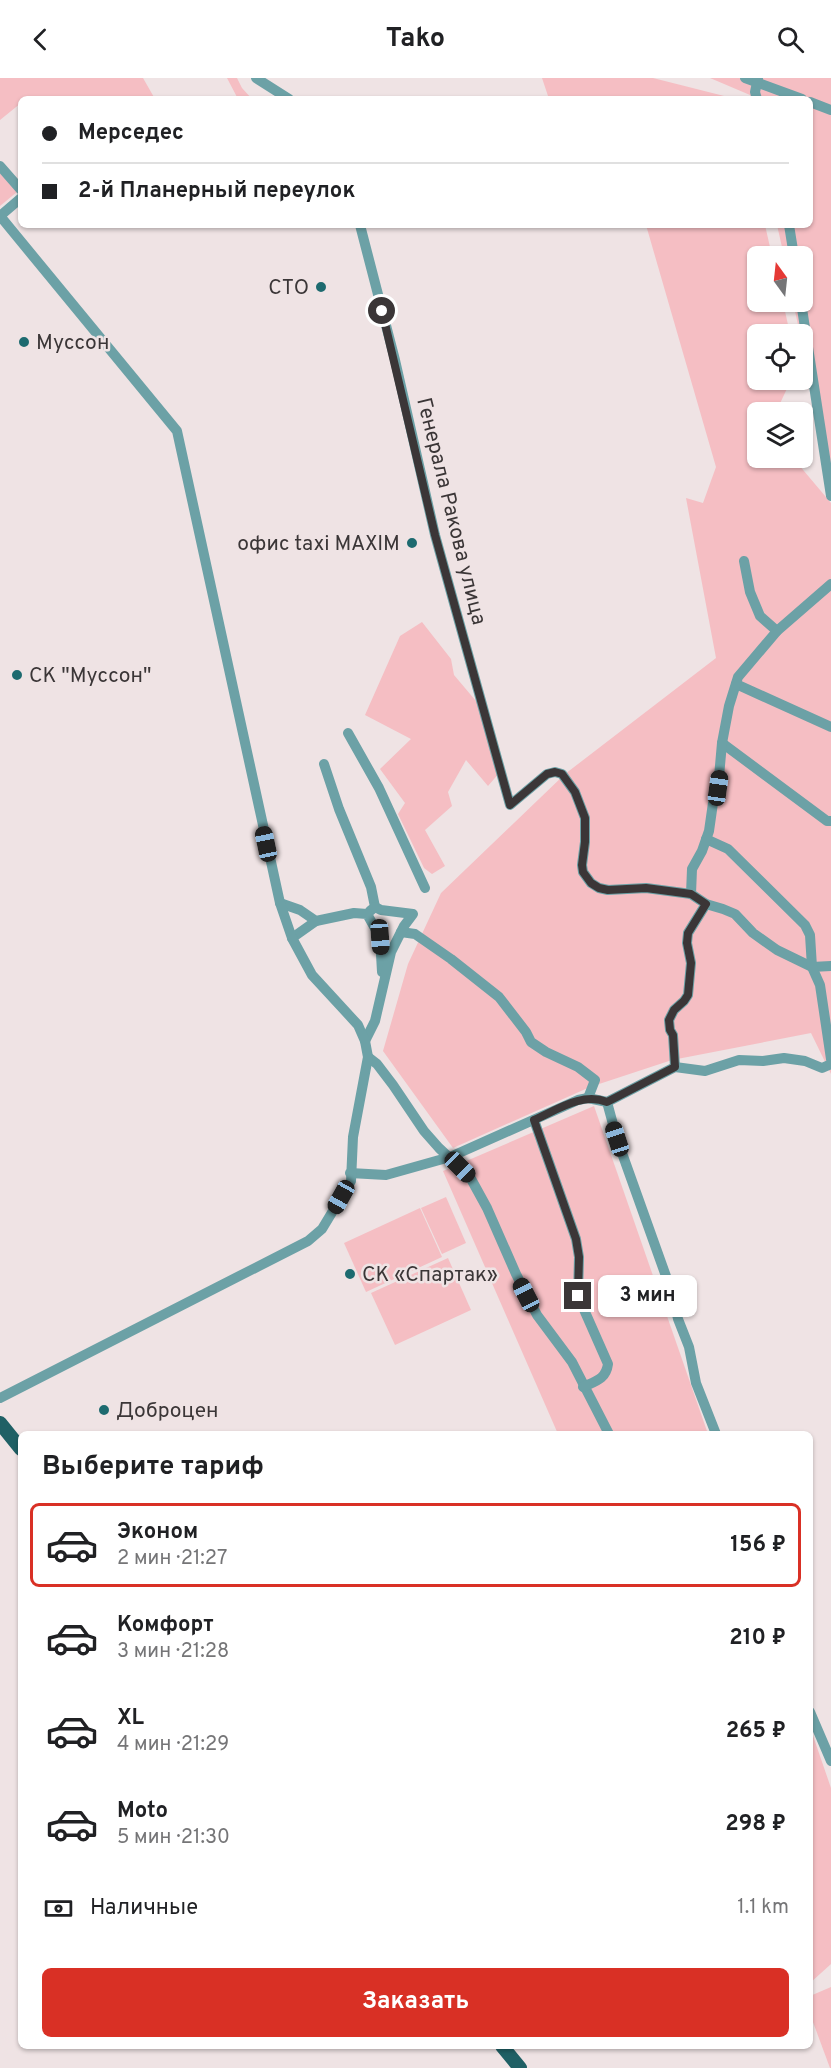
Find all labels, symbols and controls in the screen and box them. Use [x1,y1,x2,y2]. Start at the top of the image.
text: Tako [386,22,445,56]
icon: back [24,23,57,56]
icon: search [774,23,807,56]
text: Мерседес [78,120,184,147]
text: 2-й Планерный переулок [78,178,355,205]
north arrow [747,246,813,312]
map controls [747,246,813,468]
place label: СТО [268,275,309,302]
marker: СТО [314,280,328,294]
route start [368,297,395,324]
button: locate [747,324,813,390]
place label: Муссон [36,330,109,357]
marker: Муссон [17,335,31,349]
street label: Генерала Ракова улица [409,395,492,628]
button: layers [747,402,813,468]
place label: офис taxi MAXIM [237,531,400,558]
marker: офис taxi MAXIM [405,536,419,550]
place label: СК "Муссон" [29,663,152,690]
marker: СК "Муссон" [10,668,24,682]
car [707,769,729,807]
car [253,825,279,863]
car [370,918,390,956]
car [603,1119,631,1159]
car [441,1148,479,1186]
car [324,1177,358,1217]
place label: СК «Спартак» [362,1262,498,1289]
marker: СК «Спартак» [343,1267,357,1281]
car [510,1275,542,1315]
callout: 3 мин [599,1275,698,1317]
route end [564,1282,591,1309]
text: 3 мин [620,1283,675,1309]
place label: Доброцен [116,1398,219,1425]
marker: Доброцен [97,1403,111,1417]
text: Выберите тариф [42,1450,264,1484]
icon: car [45,1518,99,1572]
text: Эконом [117,1519,198,1546]
text: 156 ₽ [730,1532,786,1559]
text: 2 мин · 21:27 [117,1546,227,1572]
icon: car [45,1611,99,1665]
text: Комфорт [117,1612,214,1639]
text: 210 ₽ [729,1625,786,1652]
text: 3 мин · 21:28 [117,1639,229,1665]
icon: car [45,1704,99,1758]
text: XL [117,1705,144,1732]
text: 265 ₽ [726,1718,786,1745]
text: 4 мин · 21:29 [117,1732,229,1758]
icon: car [45,1797,99,1851]
text: Moto [117,1798,168,1825]
text: 298 ₽ [725,1811,786,1838]
text: 5 мин · 21:30 [117,1825,230,1851]
icon: cash [42,1892,75,1925]
text: Наличные [90,1895,198,1922]
text: 1.1 km [737,1895,789,1921]
button: Заказать [42,1968,789,2037]

